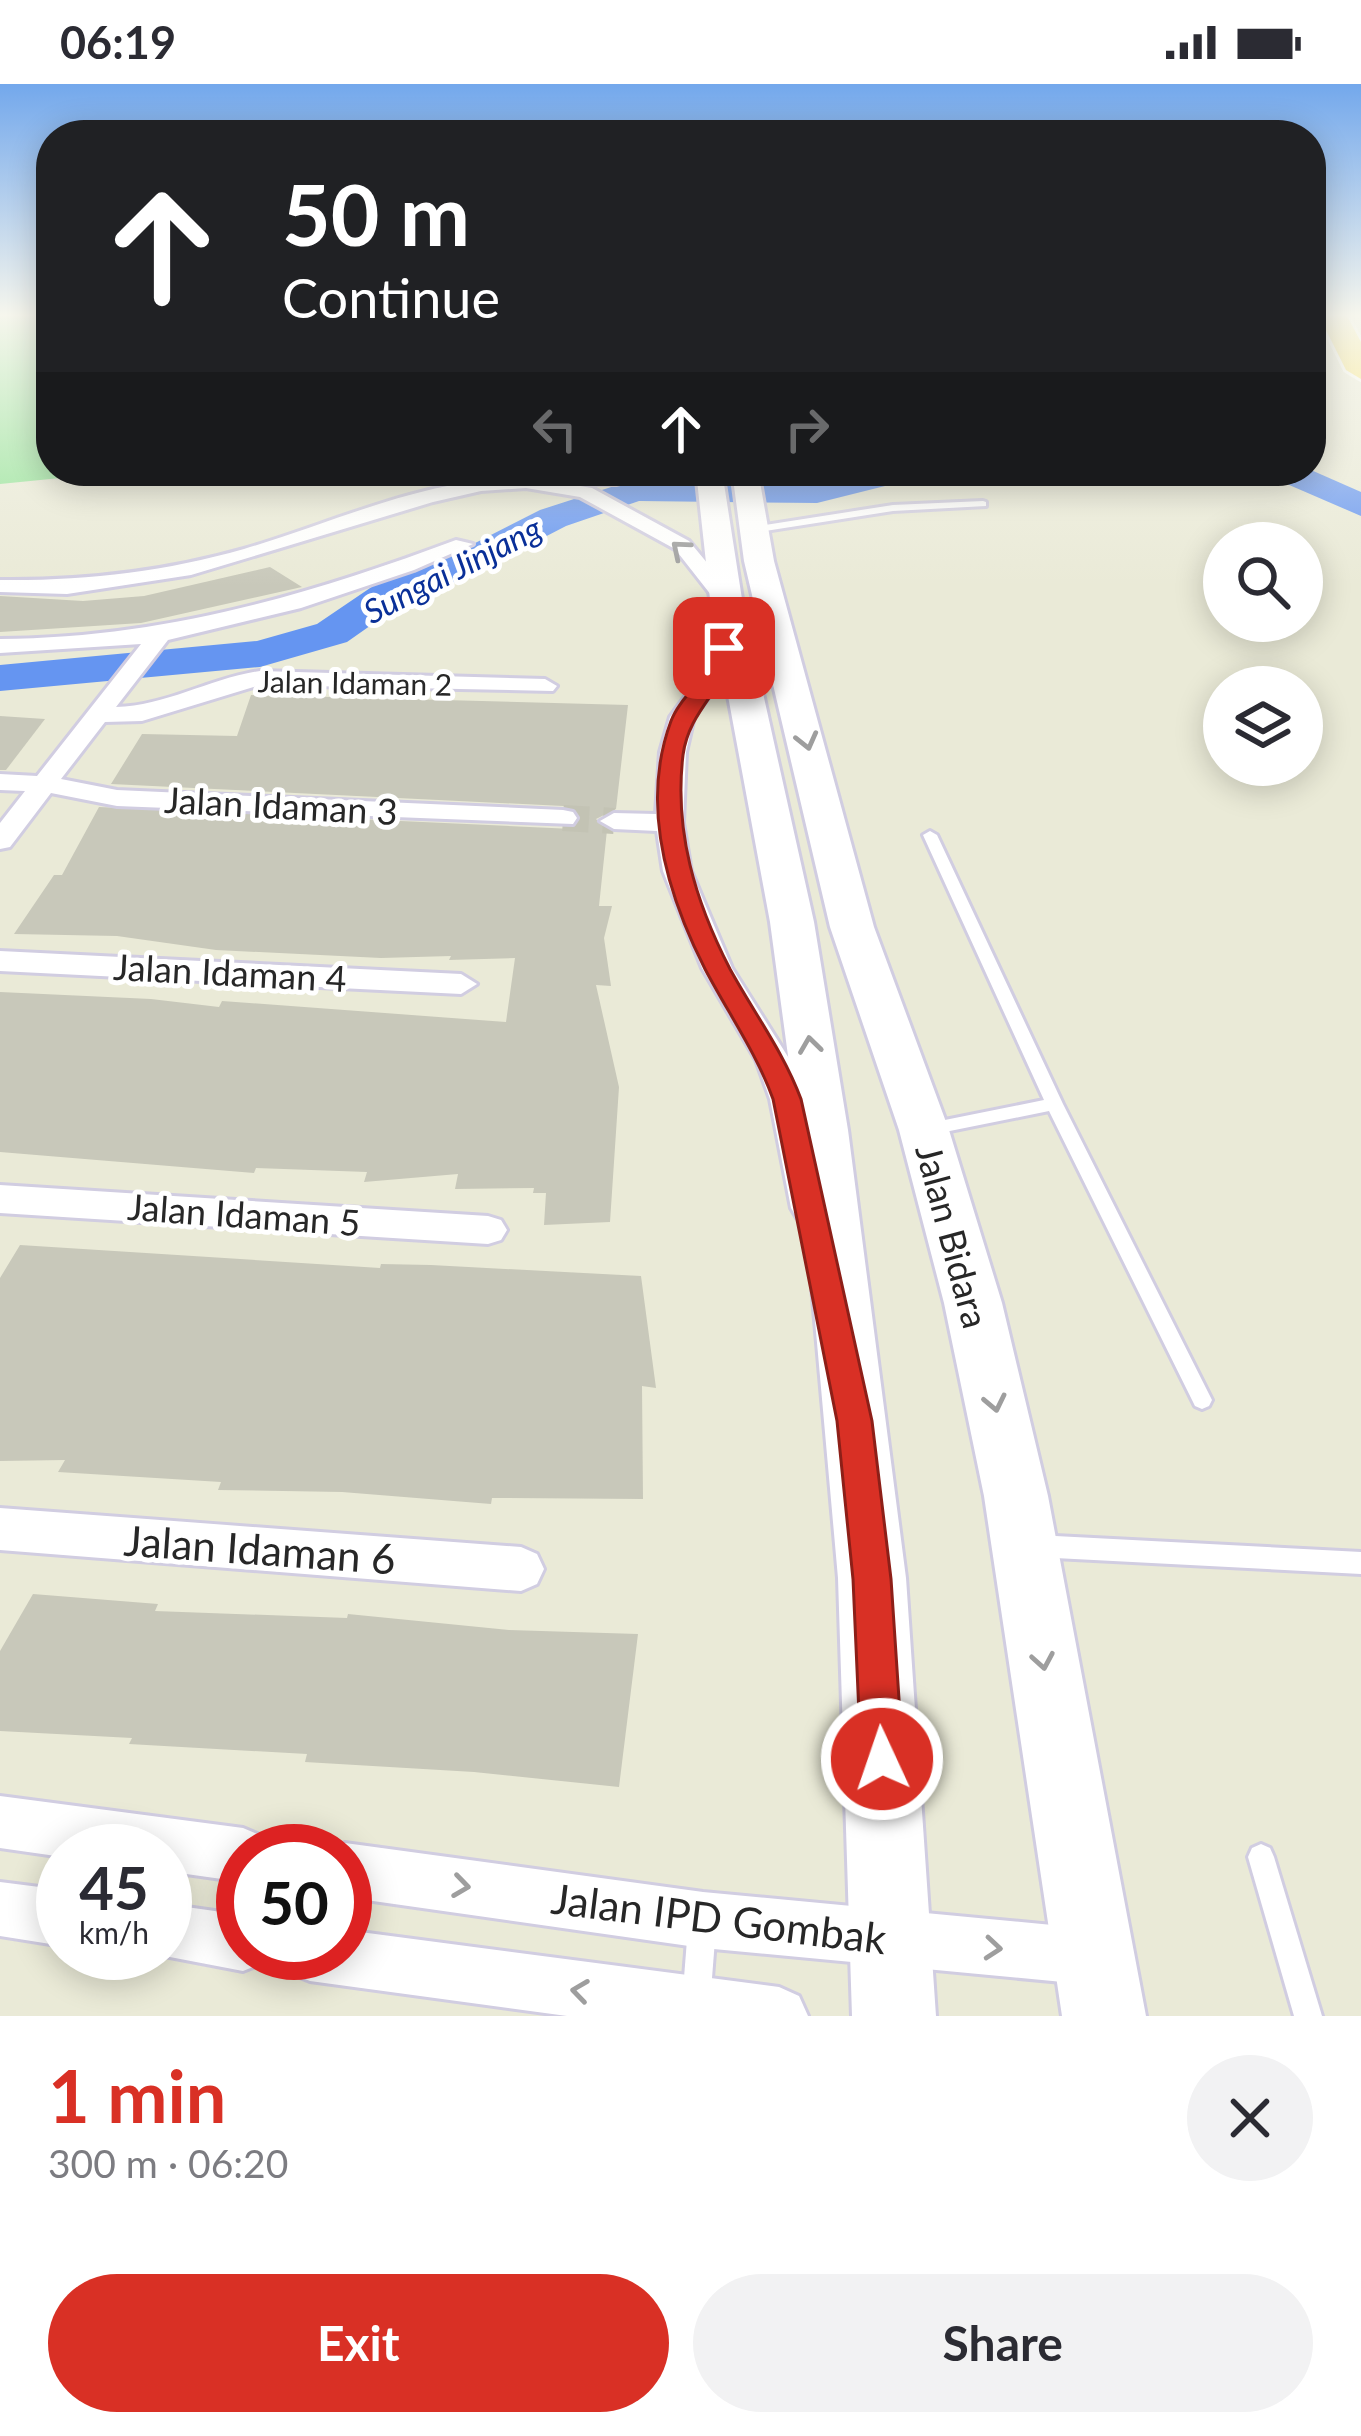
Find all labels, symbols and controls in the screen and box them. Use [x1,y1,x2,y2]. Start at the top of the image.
text: 06:19 [60,15,176,69]
text: 50 m [282,163,470,264]
icon: ahead [84,168,240,324]
text: Continue [282,265,500,330]
icon: left [522,396,588,462]
icon: ahead [648,396,714,462]
icon: right [774,396,840,462]
water label: Sungai Jinjang [356,507,548,631]
map controls [1203,522,1323,786]
button: search [1203,522,1323,642]
one-way arrow [672,541,694,563]
pin [673,597,775,699]
icon: arrive [691,615,757,681]
street label: Jalan Idaman 2 [257,662,453,702]
button: layers [1203,666,1323,786]
one-way arrow [792,730,817,750]
street label: Jalan Idaman 3 [163,777,399,833]
street label: Jalan Idaman 4 [112,944,348,1000]
one-way arrow [799,1035,824,1055]
street label: Jalan Bidara [907,1139,999,1333]
street label: Jalan Idaman 5 [126,1184,362,1244]
one-way arrow [982,1393,1007,1413]
street label: Jalan Idaman 6 [122,1515,398,1583]
one-way arrow [1030,1650,1055,1670]
position arrow [819,1696,945,1822]
speed limit sign: 50 [216,1824,372,1980]
text: 45 [79,1851,149,1923]
one-way arrow [451,1872,471,1898]
street label: Jalan IPD Gombak [549,1873,890,1963]
text: km/h [79,1914,149,1950]
one-way arrow [984,1935,1003,1960]
one-way arrow [570,1979,590,2005]
text: 1 min [48,2052,226,2138]
button: close [1187,2055,1313,2181]
text: 300 m · 06:20 [48,2140,288,2186]
button: Exit [48,2274,669,2412]
button: Share [693,2274,1313,2412]

